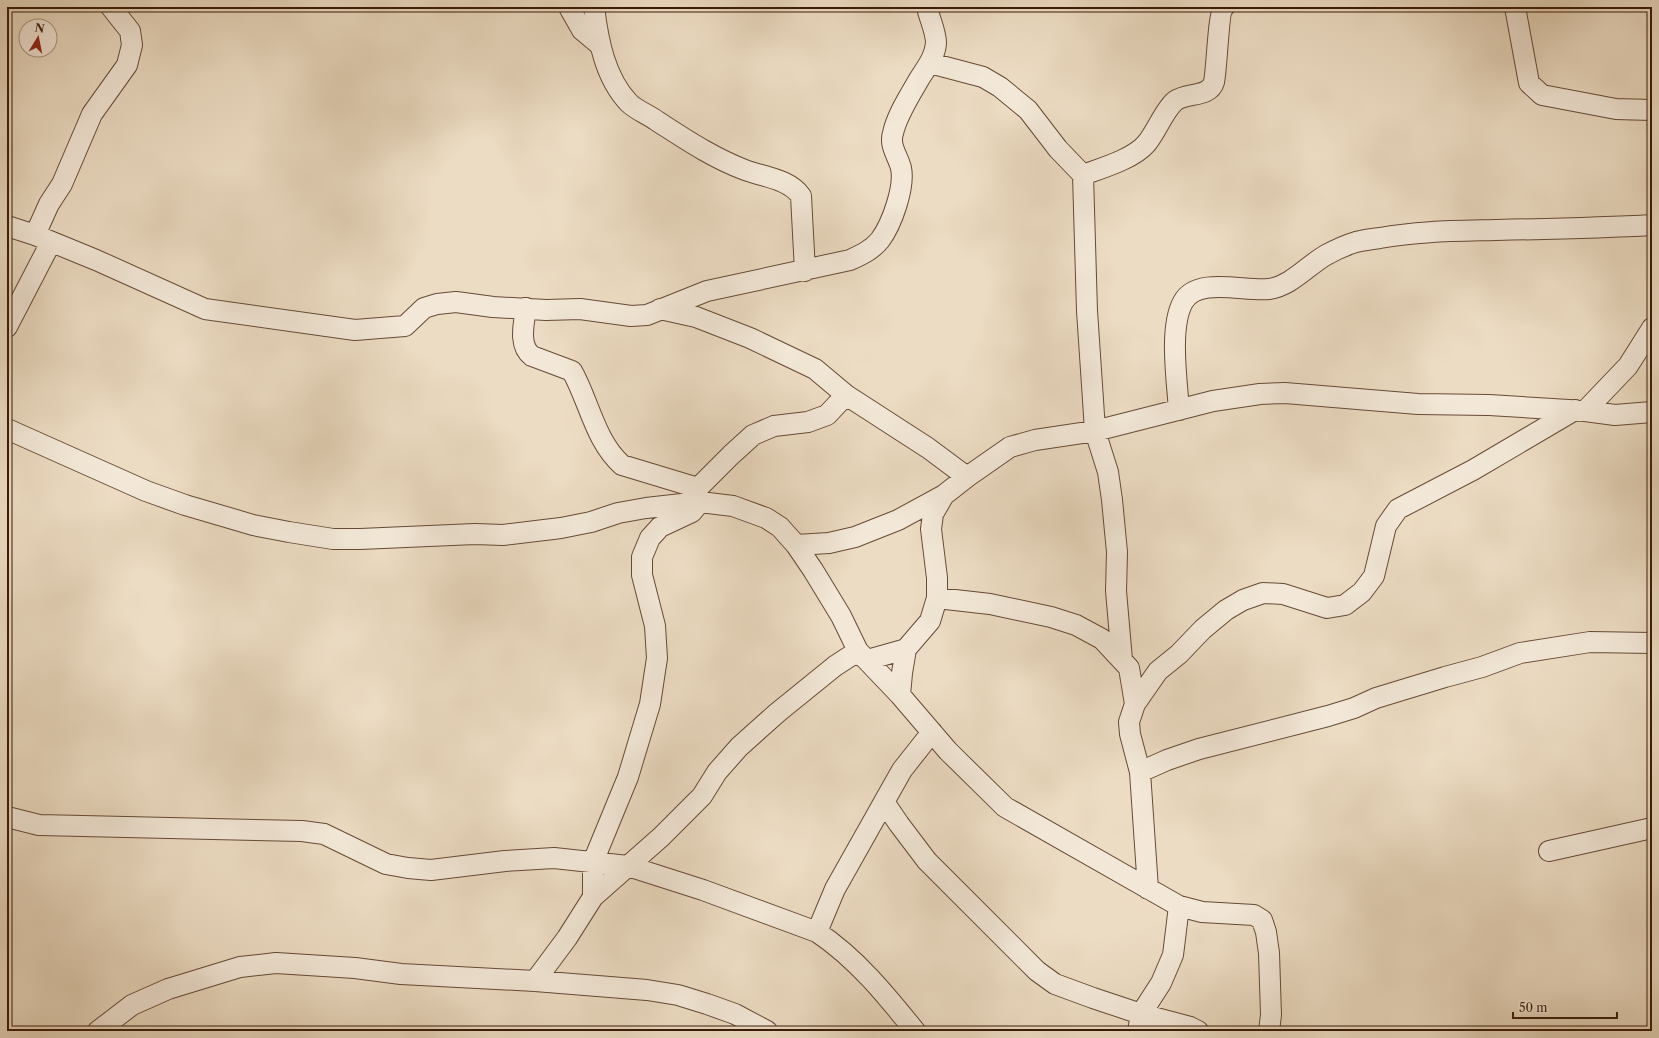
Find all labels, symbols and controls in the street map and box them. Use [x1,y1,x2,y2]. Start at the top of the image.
north arrow [18,18,58,58]
text: N [34,20,46,36]
scale bar [1513,994,1617,1020]
text: 50 m [1519,1000,1548,1015]

